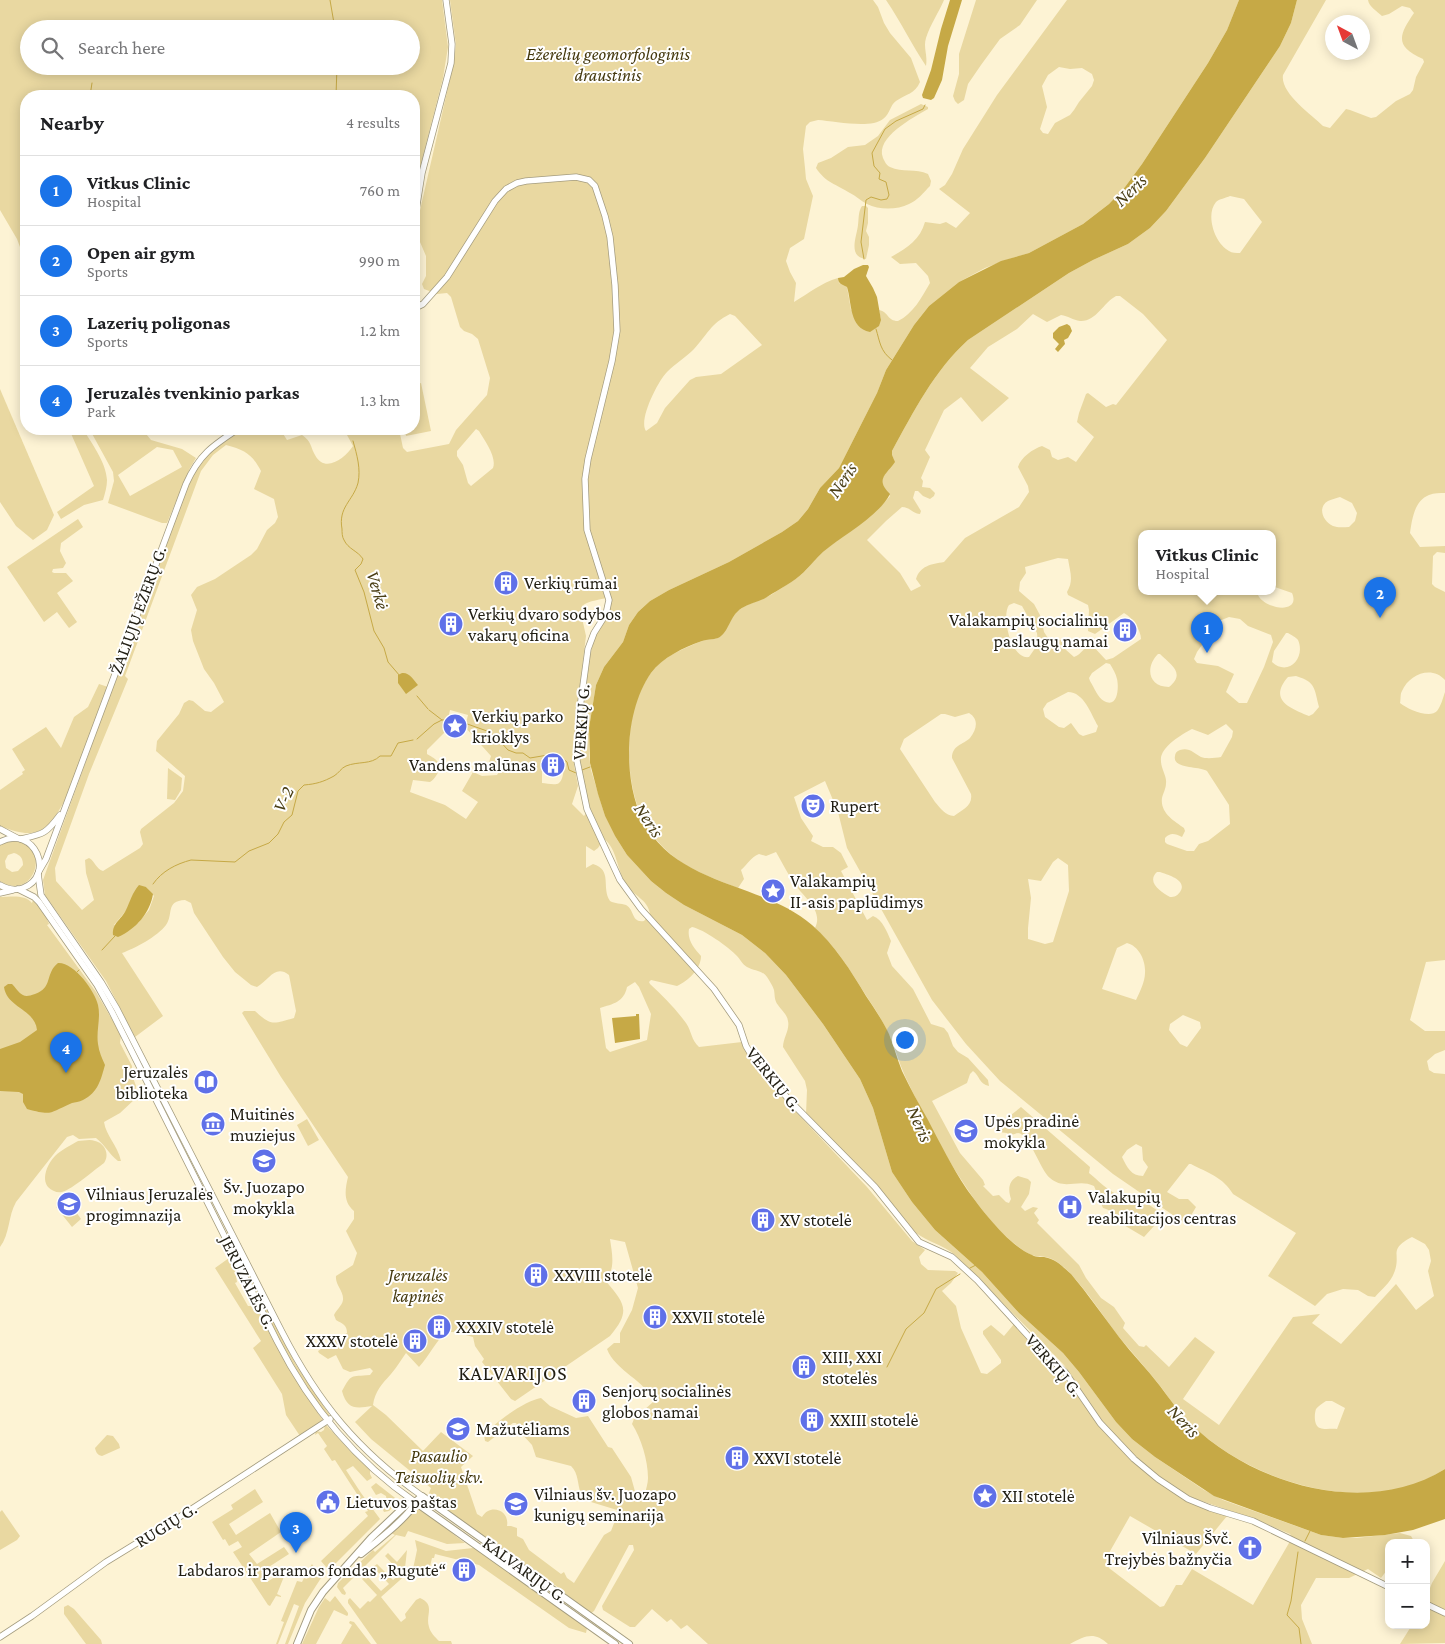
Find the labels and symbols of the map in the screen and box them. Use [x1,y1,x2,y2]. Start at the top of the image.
north arrow [1325,15,1370,60]
park label: Ežerėlių geomorfologinis draustinis [526,44,690,85]
water label: Neris [1109,169,1151,210]
water label: Neris [823,459,861,501]
street label: ŽALIŲJŲ EŽERŲ G. [105,543,171,677]
water label: Verkė [363,568,393,612]
building icon: Verkių rūmai [493,570,519,596]
place label: Verkių rūmai [524,573,618,593]
pin: 2 [1364,577,1396,618]
place label: Verkių dvaro sodybos vakarų oficina [467,604,621,645]
place label: Valakampių socialinių paslaugų namai [949,610,1108,651]
building icon: Verkių dvaro sodybos vakarų oficina [438,611,464,637]
pin: 1 [1191,612,1223,653]
building icon: Valakampių socialinių paslaugų namai [1112,617,1138,643]
street label: VERKIŲ G. [568,683,594,761]
place label: Verkių parko krioklys [472,706,563,747]
place icon: Verkių parko krioklys [442,713,468,739]
building icon: Vandens malūnas [540,752,566,778]
place label: Vandens malūnas [409,755,536,775]
water label: V-2 [268,783,298,815]
theatre icon: Rupert [800,793,826,819]
place label: Rupert [830,796,880,816]
water label: Neris [630,799,668,841]
place label: Valakampių II-asis paplūdimys [790,871,923,912]
place icon: Valakampių II-asis paplūdimys [760,878,786,904]
your location [892,1027,918,1053]
pin: 4 [50,1032,82,1073]
street label: VERKIŲ G. [742,1043,806,1115]
place label: Jeruzalės biblioteka [116,1062,188,1103]
library icon: Jeruzalės biblioteka [193,1069,219,1095]
water label: Neris [903,1103,937,1145]
place label: Muitinės muziejus [230,1104,295,1146]
museum icon: Muitinės muziejus [200,1111,226,1137]
place label: Upės pradinė mokykla [984,1111,1079,1152]
school or university icon: Upės pradinė mokykla [953,1118,979,1144]
school or university icon: Šv. Juozapo mokykla [251,1148,277,1174]
place label: Šv. Juozapo mokykla [223,1177,305,1218]
place label: Vilniaus Jeruzalės progimnazija [86,1184,213,1226]
place label: Valakupių reabilitacijos centras [1088,1187,1236,1229]
school or university icon: Vilniaus Jeruzalės progimnazija [56,1191,82,1217]
hospital icon: Valakupių reabilitacijos centras [1057,1194,1083,1220]
building icon: XV stotelė [750,1207,776,1233]
place label: XV stotelė [780,1210,852,1230]
street label: JERUZALĖS G. [215,1230,280,1332]
building icon: XXVIII stotelė [523,1262,549,1288]
park label: Jeruzalės kapinės [385,1265,448,1306]
place label: XXVIII stotelė [554,1265,652,1285]
building icon: XXVII stotelė [642,1304,668,1330]
place label: XXVII stotelė [672,1307,765,1327]
building icon: XXXIV stotelė [426,1314,452,1340]
place label: XXXIV stotelė [456,1317,554,1337]
building icon: XXXV stotelė [402,1328,428,1354]
street label: VERKIŲ G. [1021,1330,1087,1400]
place label: XXXV stotelė [306,1331,398,1351]
place label: XIII, XXI stotelės [822,1347,882,1388]
building icon: XIII, XXI stotelės [791,1354,817,1380]
district label: KALVARIJOS [458,1362,568,1385]
place label: Senjorų socialinės globos namai [602,1381,731,1422]
building icon: Senjorų socialinės globos namai [571,1388,597,1414]
water label: Neris [1164,1400,1204,1442]
building icon: XXIII stotelė [799,1407,825,1433]
place label: XXIII stotelė [830,1410,918,1430]
school or university icon: Mažutėliams [445,1416,471,1442]
place label: Mažutėliams [476,1419,570,1439]
building icon: XXVI stotelė [724,1445,750,1471]
park label: Pasaulio Teisuolių skv. [394,1446,484,1487]
place label: XXVI stotelė [754,1448,842,1468]
place icon: XII stotelė [972,1483,998,1509]
place label: Vilniaus šv. Juozapo kunigų seminarija [534,1484,677,1526]
place label: XII stotelė [1002,1486,1075,1506]
public building icon: Lietuvos paštas [315,1489,341,1515]
school or university icon: Vilniaus šv. Juozapo kunigų seminarija [503,1491,529,1517]
place label: Lietuvos paštas [346,1492,457,1512]
street label: RUGIŲ G. [132,1498,200,1552]
pin: 3 [280,1512,312,1553]
place label: Vilniaus Švč. Trejybės bažnyčia [1105,1528,1232,1570]
street label: KALVARIJŲ G. [479,1533,571,1607]
church icon: Vilniaus Švč. Trejybės bažnyčia [1237,1535,1263,1561]
building icon: Labdaros ir paramos fondas „Rugutė“ [451,1557,477,1583]
place label: Labdaros ir paramos fondas „Rugutė“ [178,1560,446,1580]

